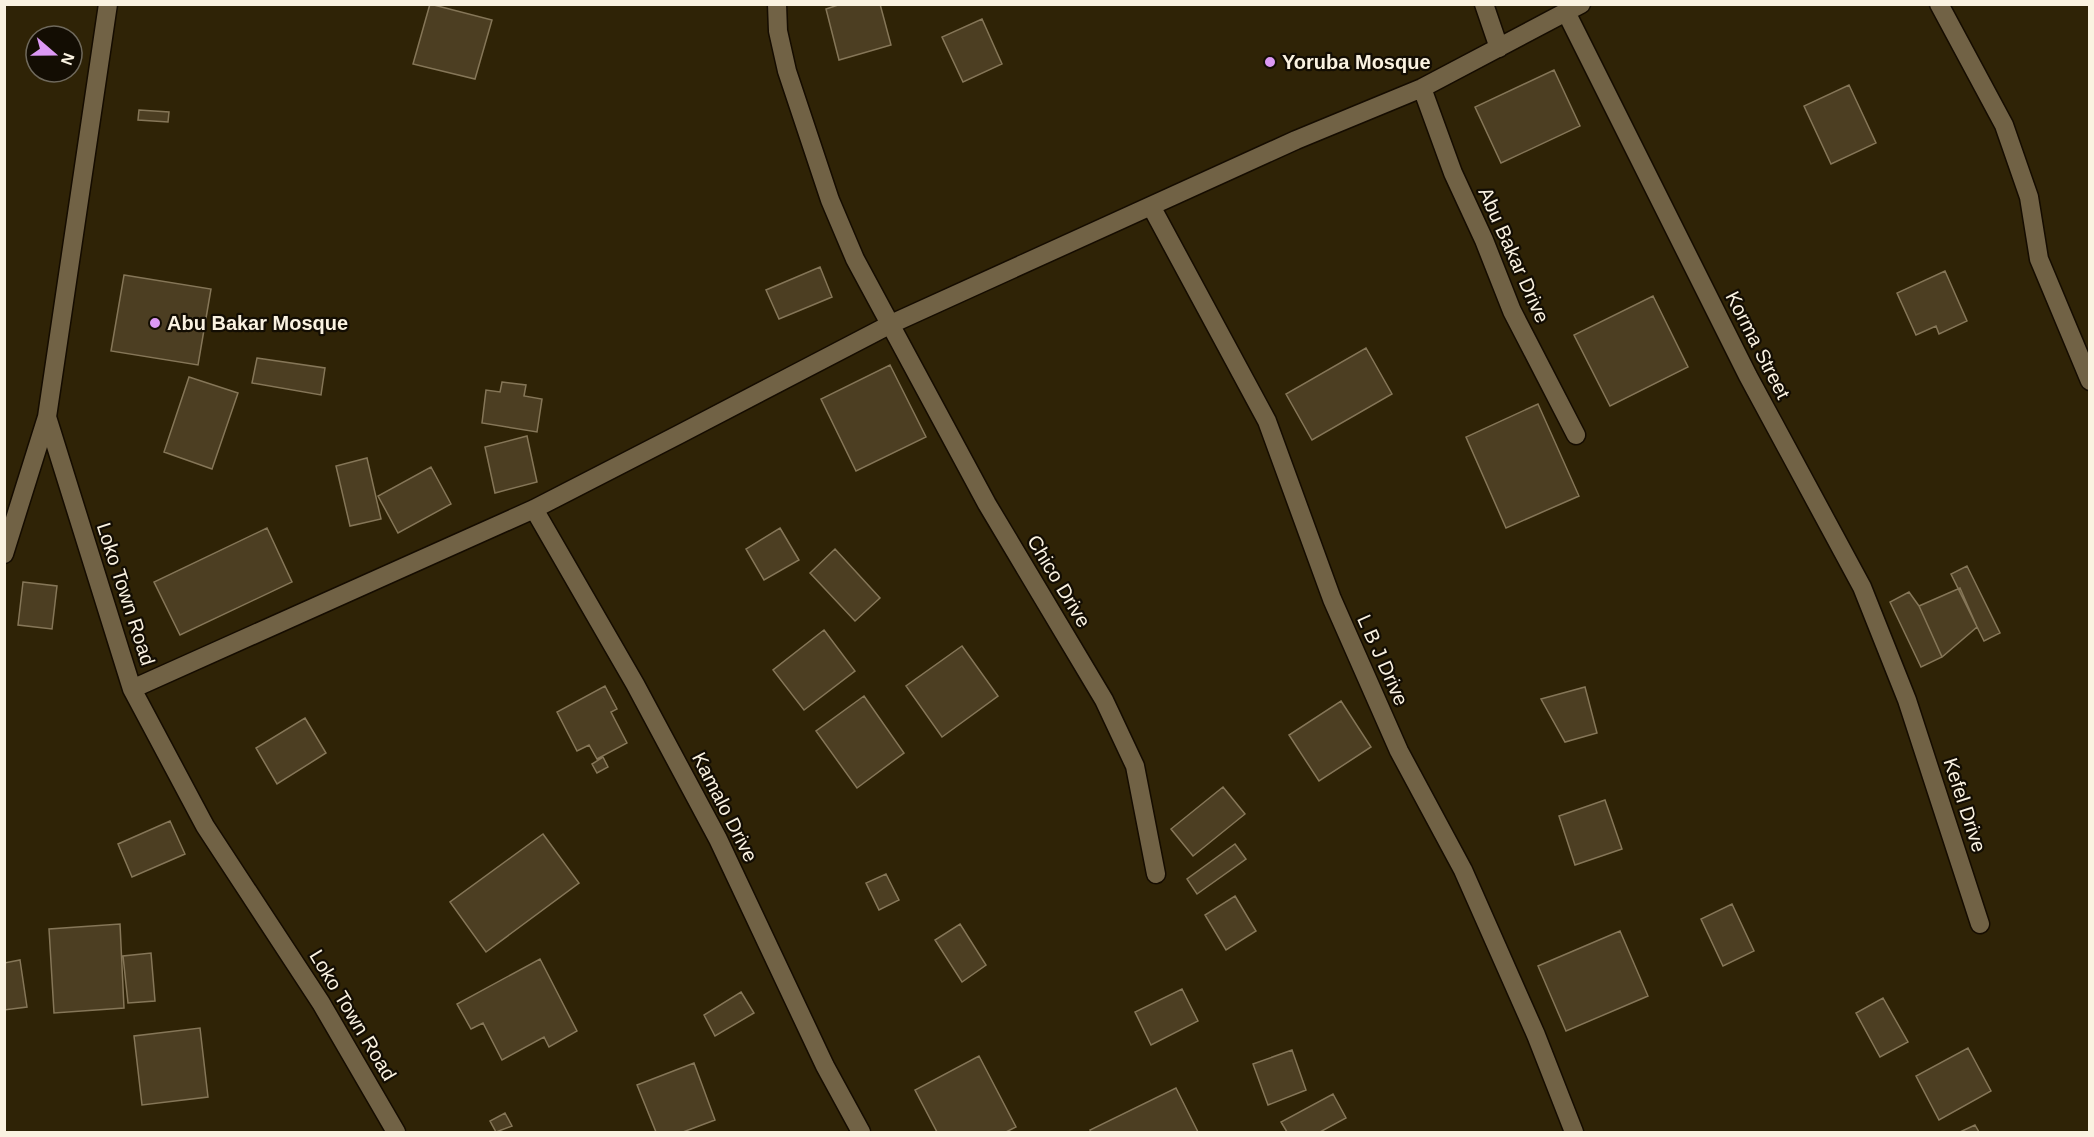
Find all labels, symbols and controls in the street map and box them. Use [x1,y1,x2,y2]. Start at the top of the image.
north arrow [24,24,84,84]
text: N [58,51,78,67]
place label: Yoruba Mosque [1282,51,1431,73]
marker: Yoruba Mosque [1263,55,1277,69]
street label: Abu Bakar Drive [1474,184,1554,326]
street label: Korma Street [1721,288,1795,403]
place label: Abu Bakar Mosque [167,312,348,334]
marker: Abu Bakar Mosque [148,316,162,330]
street label: Loko Town Road [93,520,159,668]
street label: Chico Drive [1023,531,1095,631]
street label: L B J Drive [1353,611,1413,709]
street label: Kamalo Drive [688,749,762,865]
street label: Kefel Drive [1939,755,1991,855]
street label: Loko Town Road [305,946,401,1084]

